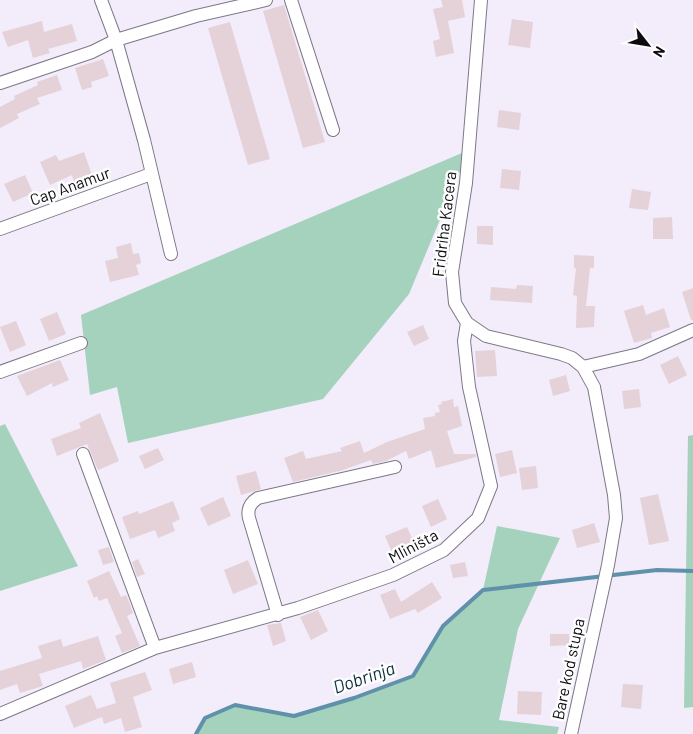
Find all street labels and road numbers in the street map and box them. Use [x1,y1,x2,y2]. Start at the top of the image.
street label: Cap Anamur [27,162,113,209]
street label: Fridriha Kacera [428,170,459,278]
street label: Mliništa [385,525,441,567]
street label: Bare kod stupa [548,617,588,721]

